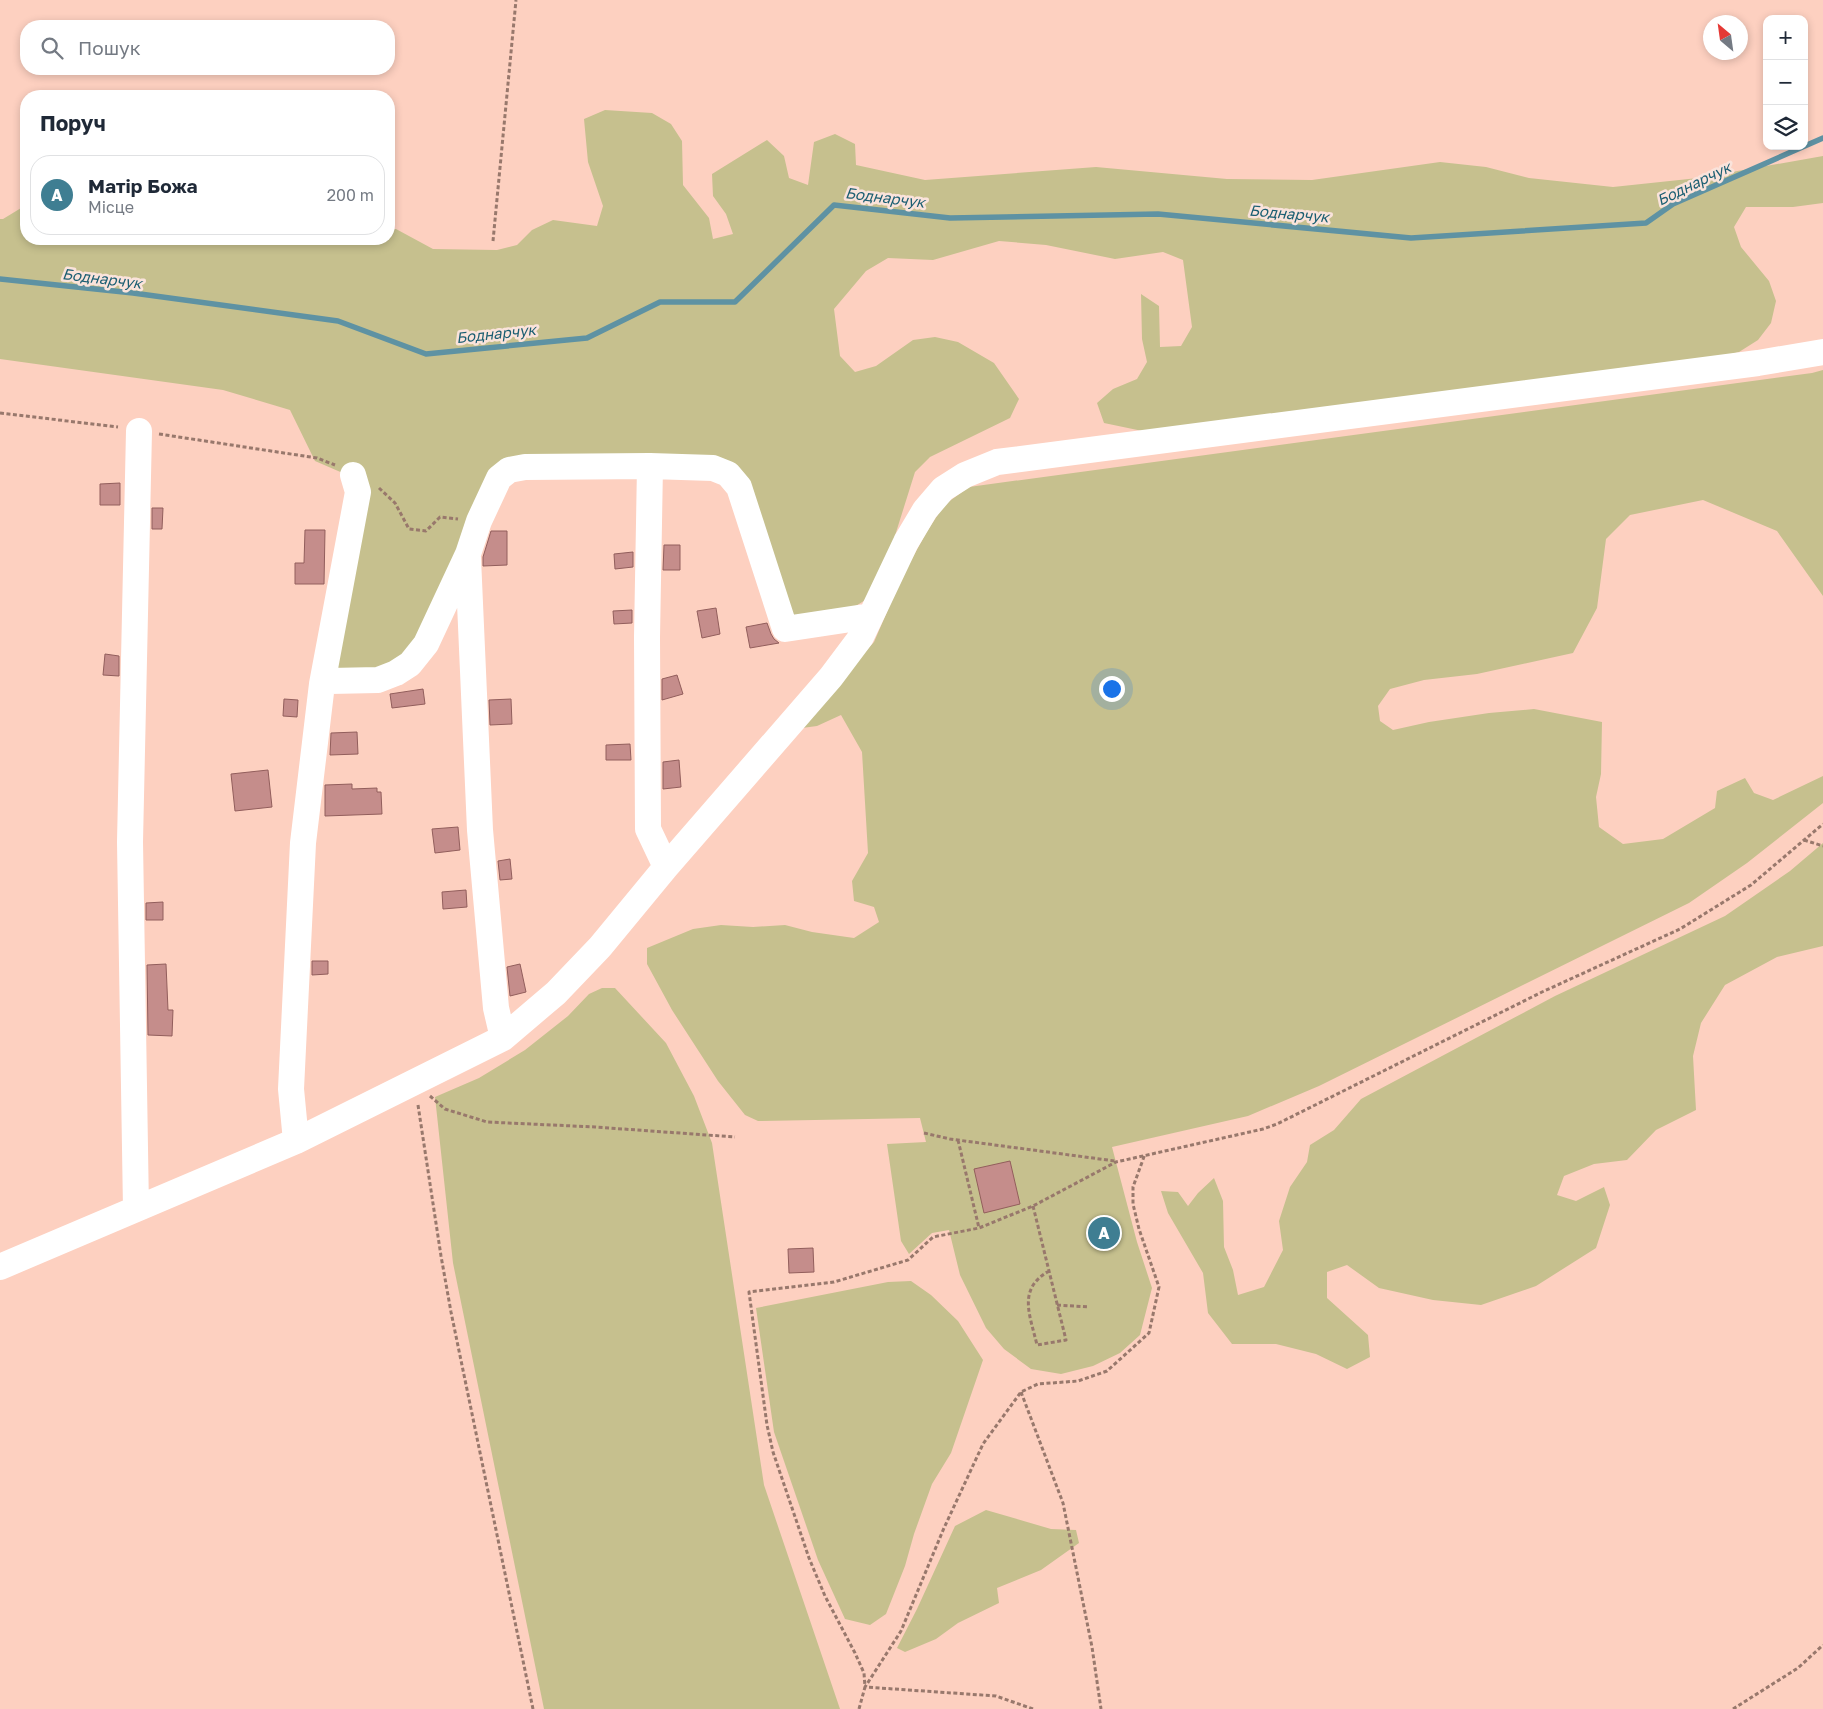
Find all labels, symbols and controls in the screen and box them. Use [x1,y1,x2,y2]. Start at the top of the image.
north arrow [1703,15,1748,60]
map controls [1763,15,1808,150]
button: + [1763,15,1808,60]
search box [20,20,395,75]
icon: search [38,34,66,62]
text: Пошук [78,36,141,59]
button: − [1763,60,1808,105]
button: layers [1763,105,1808,150]
text: Поруч [40,110,106,136]
water label: Боднарчук [1654,156,1736,210]
text: Матір Божа [88,174,198,197]
water label: Боднарчук [844,183,928,212]
text: A [51,185,63,205]
text: 200 m [327,185,374,205]
text: Місце [88,197,134,217]
water label: Боднарчук [1248,201,1332,227]
water label: Боднарчук [61,264,145,293]
water label: Боднарчук [455,320,539,347]
your location [1099,676,1125,702]
pin: A [1088,1214,1120,1252]

